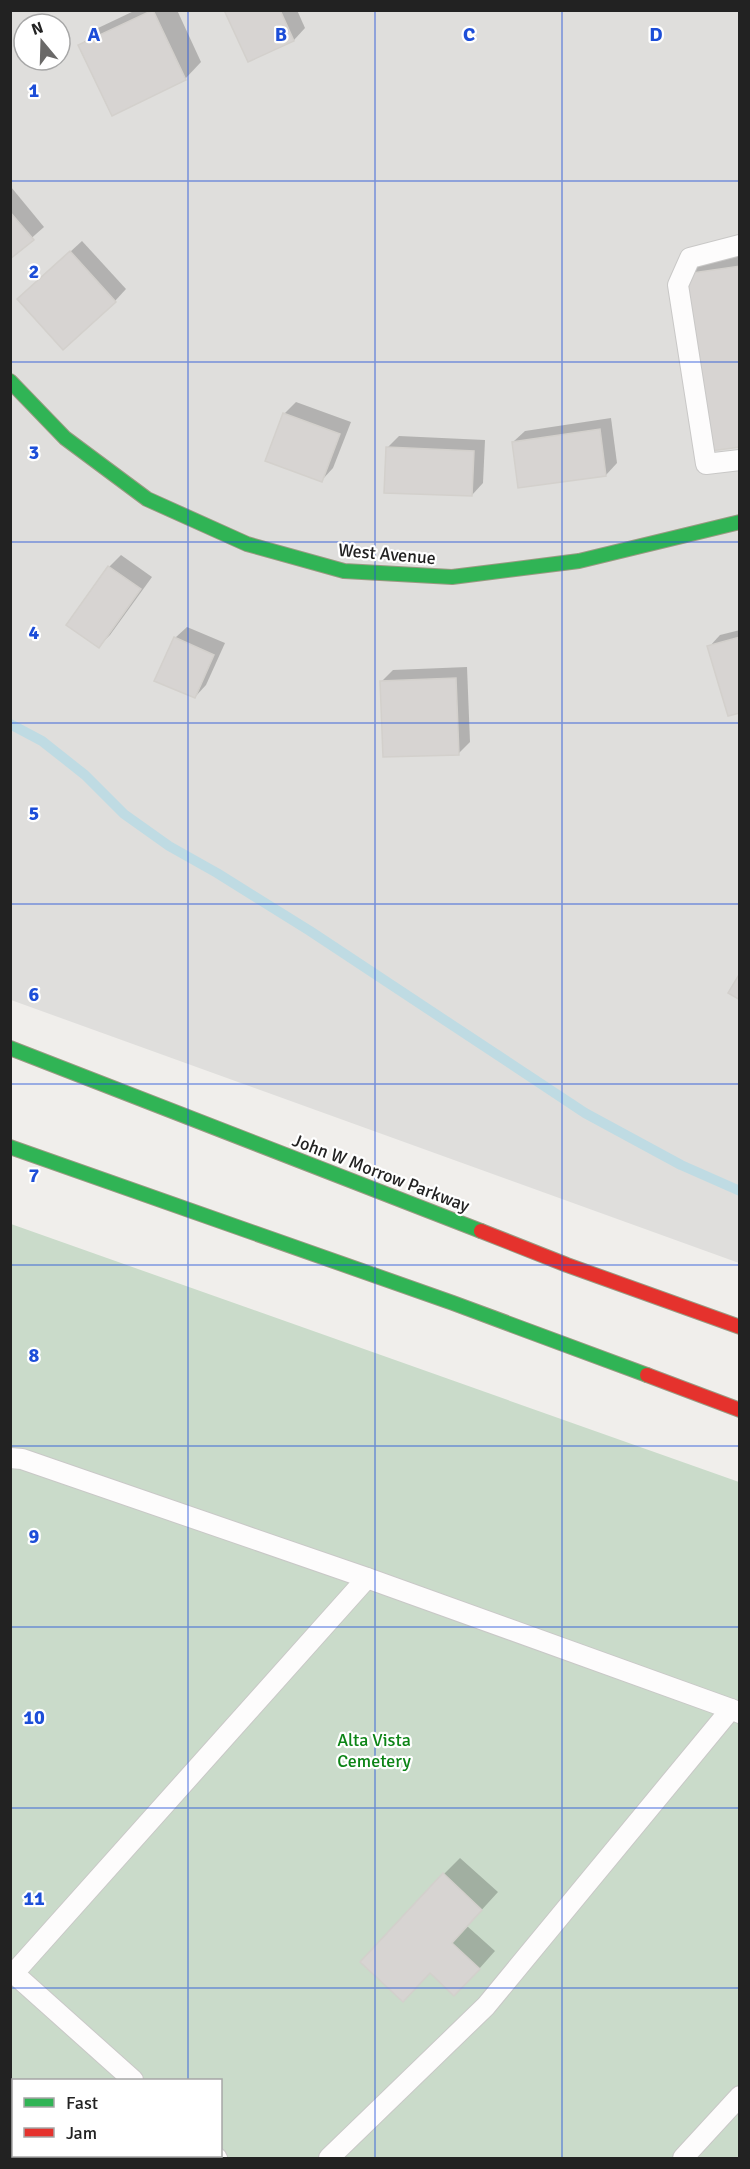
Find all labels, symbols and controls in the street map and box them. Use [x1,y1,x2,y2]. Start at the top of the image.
north arrow [12,12,72,72]
text: N [29,17,46,40]
text: A [88,22,101,47]
text: B [275,22,287,47]
text: C [463,22,475,47]
text: D [649,22,663,47]
text: 1 [29,78,40,103]
text: 2 [29,259,39,284]
text: 3 [29,440,39,465]
street label: West Avenue [337,539,437,569]
text: 4 [29,620,40,645]
text: 5 [29,801,39,826]
text: 6 [29,982,40,1007]
street label: John W Morrow Parkway [289,1129,473,1217]
text: 7 [29,1163,40,1188]
text: 8 [29,1343,40,1368]
text: 9 [29,1524,40,1549]
text: 10 [23,1705,45,1730]
park label: Alta Vista Cemetery [337,1729,411,1772]
text: 11 [23,1886,45,1911]
legend [12,2079,222,2157]
text: Fast [66,2092,98,2114]
text: Jam [66,2122,97,2144]

